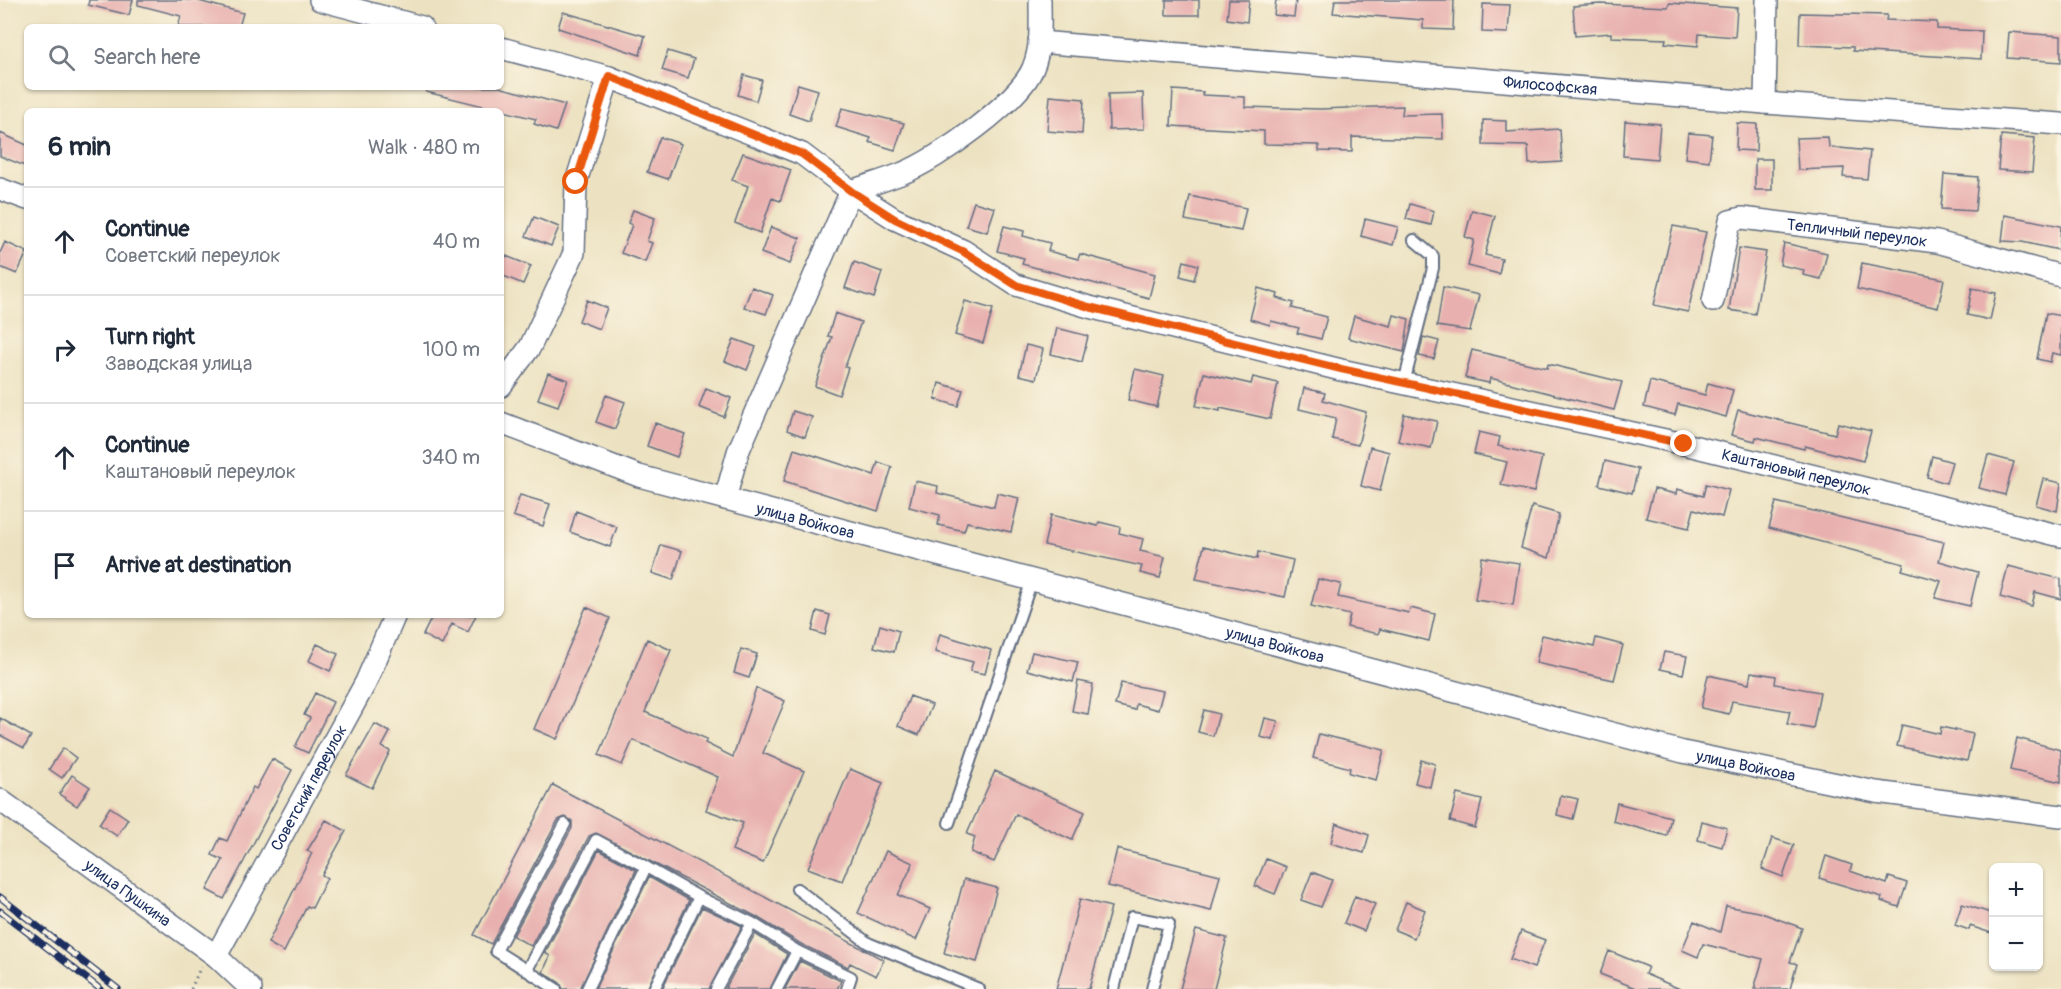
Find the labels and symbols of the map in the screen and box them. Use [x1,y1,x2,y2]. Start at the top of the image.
street label: Философская [1502,72,1598,100]
route start [562,168,588,194]
street label: Тепличный переулок [1785,215,1928,252]
route end [1670,430,1696,456]
street label: Каштановый переулок [1720,445,1873,500]
street label: улица Войкова [753,498,857,544]
street label: улица Войкова [1223,622,1326,668]
street label: Советский переулок [267,722,352,855]
street label: улица Войкова [1693,746,1797,786]
street label: улица Пушкина [79,855,175,931]

